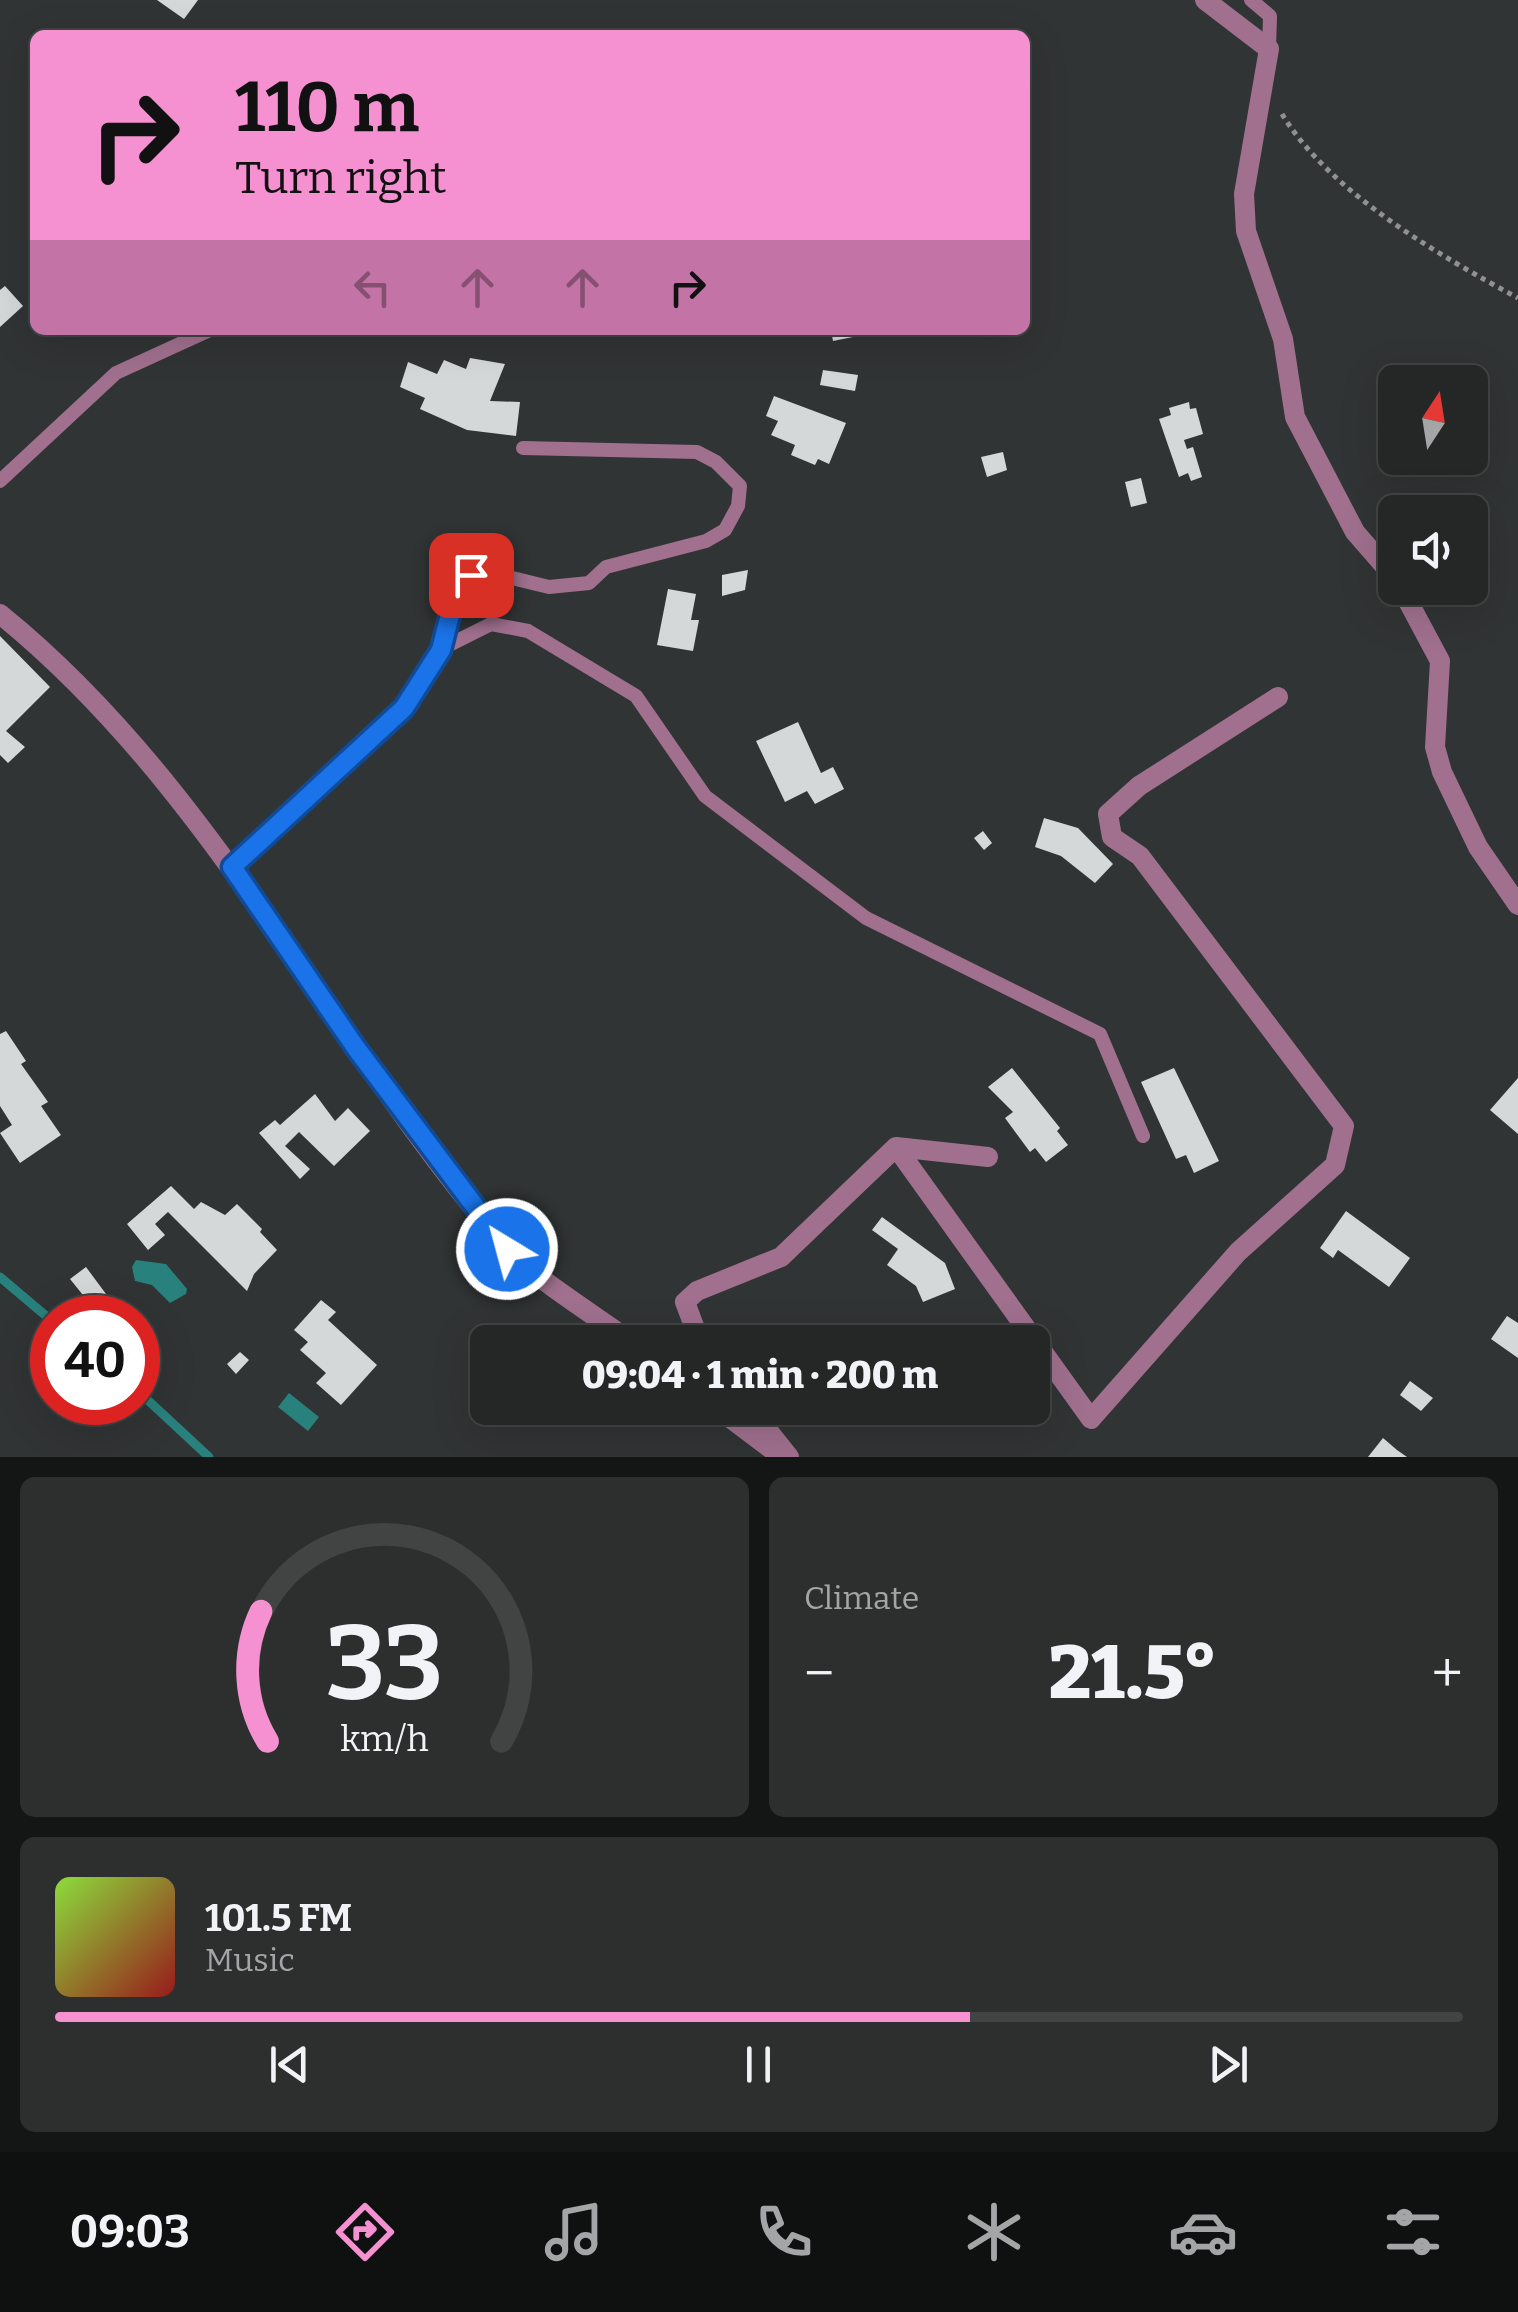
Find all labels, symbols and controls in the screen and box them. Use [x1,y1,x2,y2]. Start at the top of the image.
text: 110 m [235,66,419,150]
icon: right [70,70,200,200]
text: Turn right [235,151,447,205]
icon: left [345,260,400,315]
icon: ahead [450,260,505,315]
icon: ahead [555,260,610,315]
icon: right [660,260,715,315]
north arrow [1378,365,1488,475]
map controls [1378,365,1488,605]
button: sound [1378,495,1488,605]
pin [429,533,514,618]
icon: arrive [444,548,499,603]
position arrow [455,1197,559,1301]
speed limit sign: 40 [30,1295,160,1425]
text: 09:04 · 1 min · 200 m [582,1352,938,1398]
text: Climate [804,1579,919,1617]
text: 33 [325,1602,444,1727]
text: 21.5° [1048,1628,1217,1718]
text: − [804,1641,834,1707]
text: + [1432,1641,1463,1707]
text: km/h [340,1718,429,1760]
text: 101.5 FM [205,1895,352,1941]
text: Music [205,1941,295,1979]
icon: previous [262,2037,317,2092]
icon: pause [731,2037,786,2092]
icon: next [1201,2037,1256,2092]
icon: directions [330,2197,400,2267]
icon: music [539,2197,609,2267]
icon: phone [749,2197,819,2267]
icon: climate [959,2197,1029,2267]
icon: car [1168,2197,1238,2267]
icon: filters [1378,2197,1448,2267]
text: 09:03 [70,2205,190,2259]

